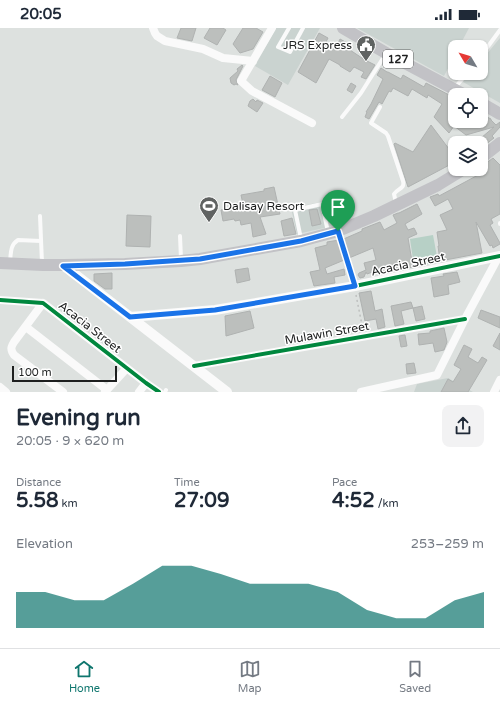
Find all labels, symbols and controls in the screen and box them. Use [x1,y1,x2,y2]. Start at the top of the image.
text: 20:05 [20,5,62,23]
public building icon: JRS Express [355,34,377,62]
place label: JRS Express [283,38,352,52]
north arrow [448,40,488,80]
map controls [448,40,488,176]
road number: 127 [383,50,413,68]
button: locate [448,88,488,128]
button: layers [448,136,488,176]
pin [321,190,355,231]
sports icon: Dalisay Resort [198,195,220,223]
icon: arrive [327,196,349,218]
place label: Dalisay Resort [223,199,305,213]
street label: Acacia Street [370,249,447,279]
street label: Acacia Street [56,298,124,356]
street label: Mulawin Street [284,319,371,347]
scale bar [12,364,117,383]
text: 100 m [18,366,52,379]
text: Evening run [16,405,141,431]
button: share [442,405,484,447]
text: 20:05 · 9 × 620 m [16,433,124,449]
text: Distance [16,476,61,489]
text: Time [174,476,200,489]
text: Pace [332,476,357,489]
text: 5.58 [16,489,59,513]
text: 27:09 [174,489,229,513]
text: 4:52 [332,489,375,513]
text: km [59,497,78,510]
text: /km [375,497,399,510]
text: Elevation [16,536,73,552]
text: 253–259 m [411,536,484,552]
tab: Home [69,658,100,695]
tab: Map [238,658,262,695]
tab: Saved [399,658,431,695]

